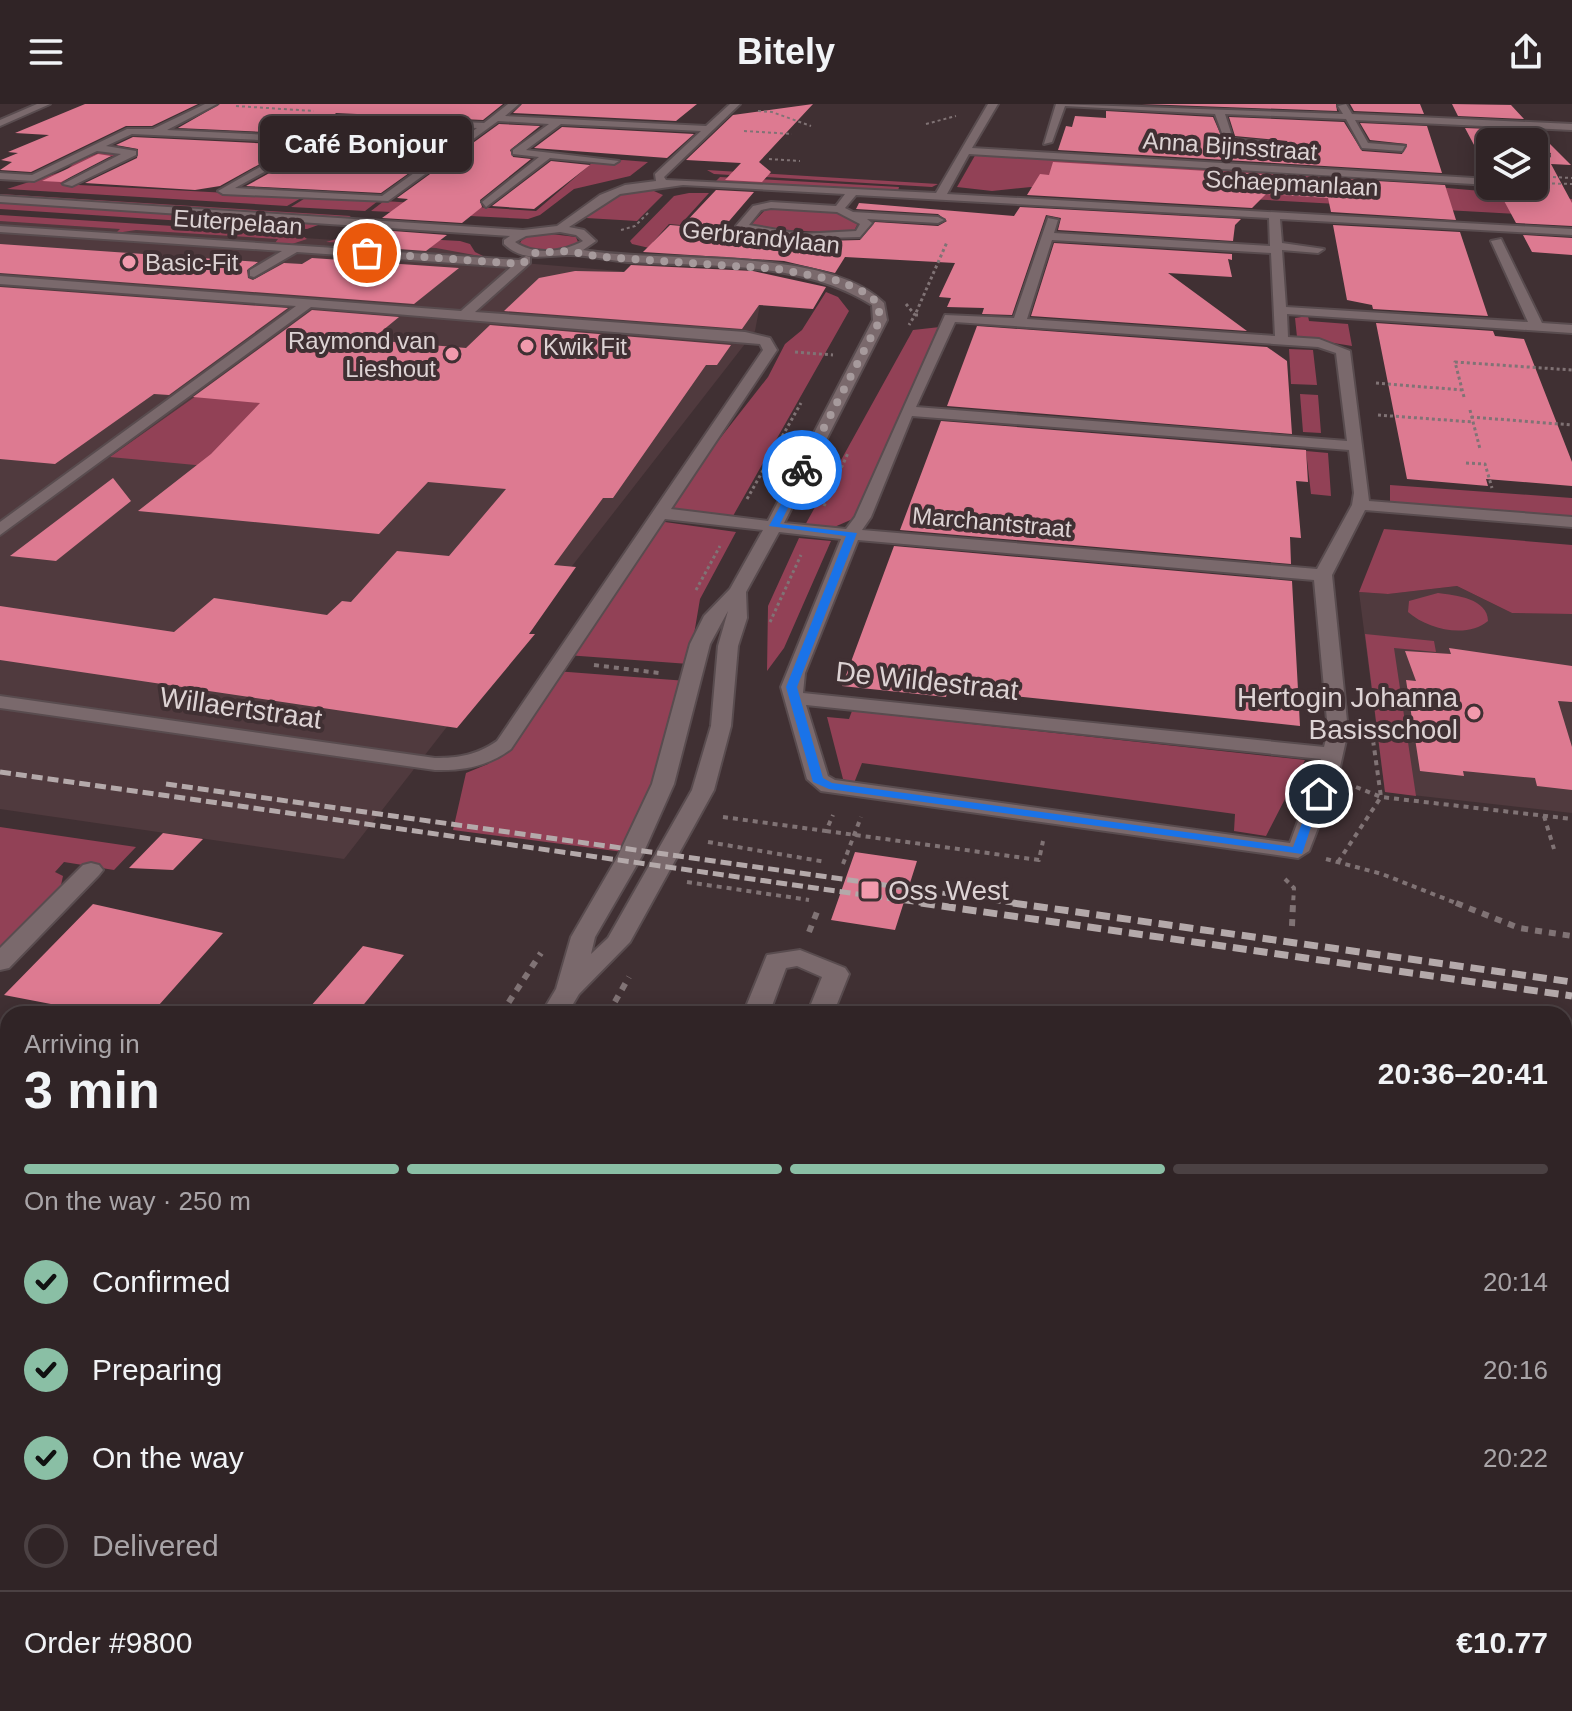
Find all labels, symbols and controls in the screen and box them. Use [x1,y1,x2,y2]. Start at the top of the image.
icon: menu [24,30,68,74]
icon: share [1504,30,1548,74]
text: Bitely [737,31,835,72]
callout: Café Bonjour [261,117,473,173]
street label: Anna Bijnsstraat [1142,126,1318,166]
map controls [1476,128,1548,200]
button: layers [1476,128,1548,200]
text: Café Bonjour [284,129,448,159]
street label: Schaepmanlaan [1205,165,1379,201]
street label: Euterpelaan [172,204,304,240]
street label: Gerbrandylaan [681,215,841,259]
pin [333,219,401,287]
icon: bag [345,231,389,275]
place label: Basic-Fit [145,249,239,276]
marker: Basic-Fit [120,253,138,271]
place label: Raymond van Lieshout [288,327,436,382]
place label: Kwik Fit [543,333,627,360]
marker: Kwik Fit [518,337,536,355]
marker: Raymond van Lieshout [443,345,461,363]
courier [762,430,842,510]
icon: bike [780,448,824,492]
street label: Marchantstraat [911,502,1073,542]
street label: De Wildestraat [834,656,1020,706]
street label: Willaertstraat [158,681,324,735]
place label: Hertogin Johanna Basisschool [1237,682,1458,745]
marker: Hertogin Johanna Basisschool [1465,704,1483,722]
pin [1285,760,1353,828]
icon: home [1297,772,1341,816]
place label: Oss West [888,875,1009,906]
marker: Oss West [859,879,881,901]
text: Arriving in [24,1029,140,1059]
text: 20:36–20:41 [1378,1057,1548,1090]
text: 3 min [24,1061,160,1119]
text: On the way · 250 m [24,1186,251,1216]
icon: check [24,1260,68,1304]
text: Confirmed [92,1265,230,1298]
text: 20:14 [1483,1267,1548,1297]
icon: check [24,1348,68,1392]
text: Preparing [92,1353,222,1386]
text: 20:16 [1483,1355,1548,1385]
icon: check [24,1436,68,1480]
text: On the way [92,1441,244,1474]
text: 20:22 [1483,1443,1548,1473]
text: Delivered [92,1529,219,1562]
text: Order #9800 [24,1626,192,1659]
text: €10.77 [1456,1626,1548,1659]

